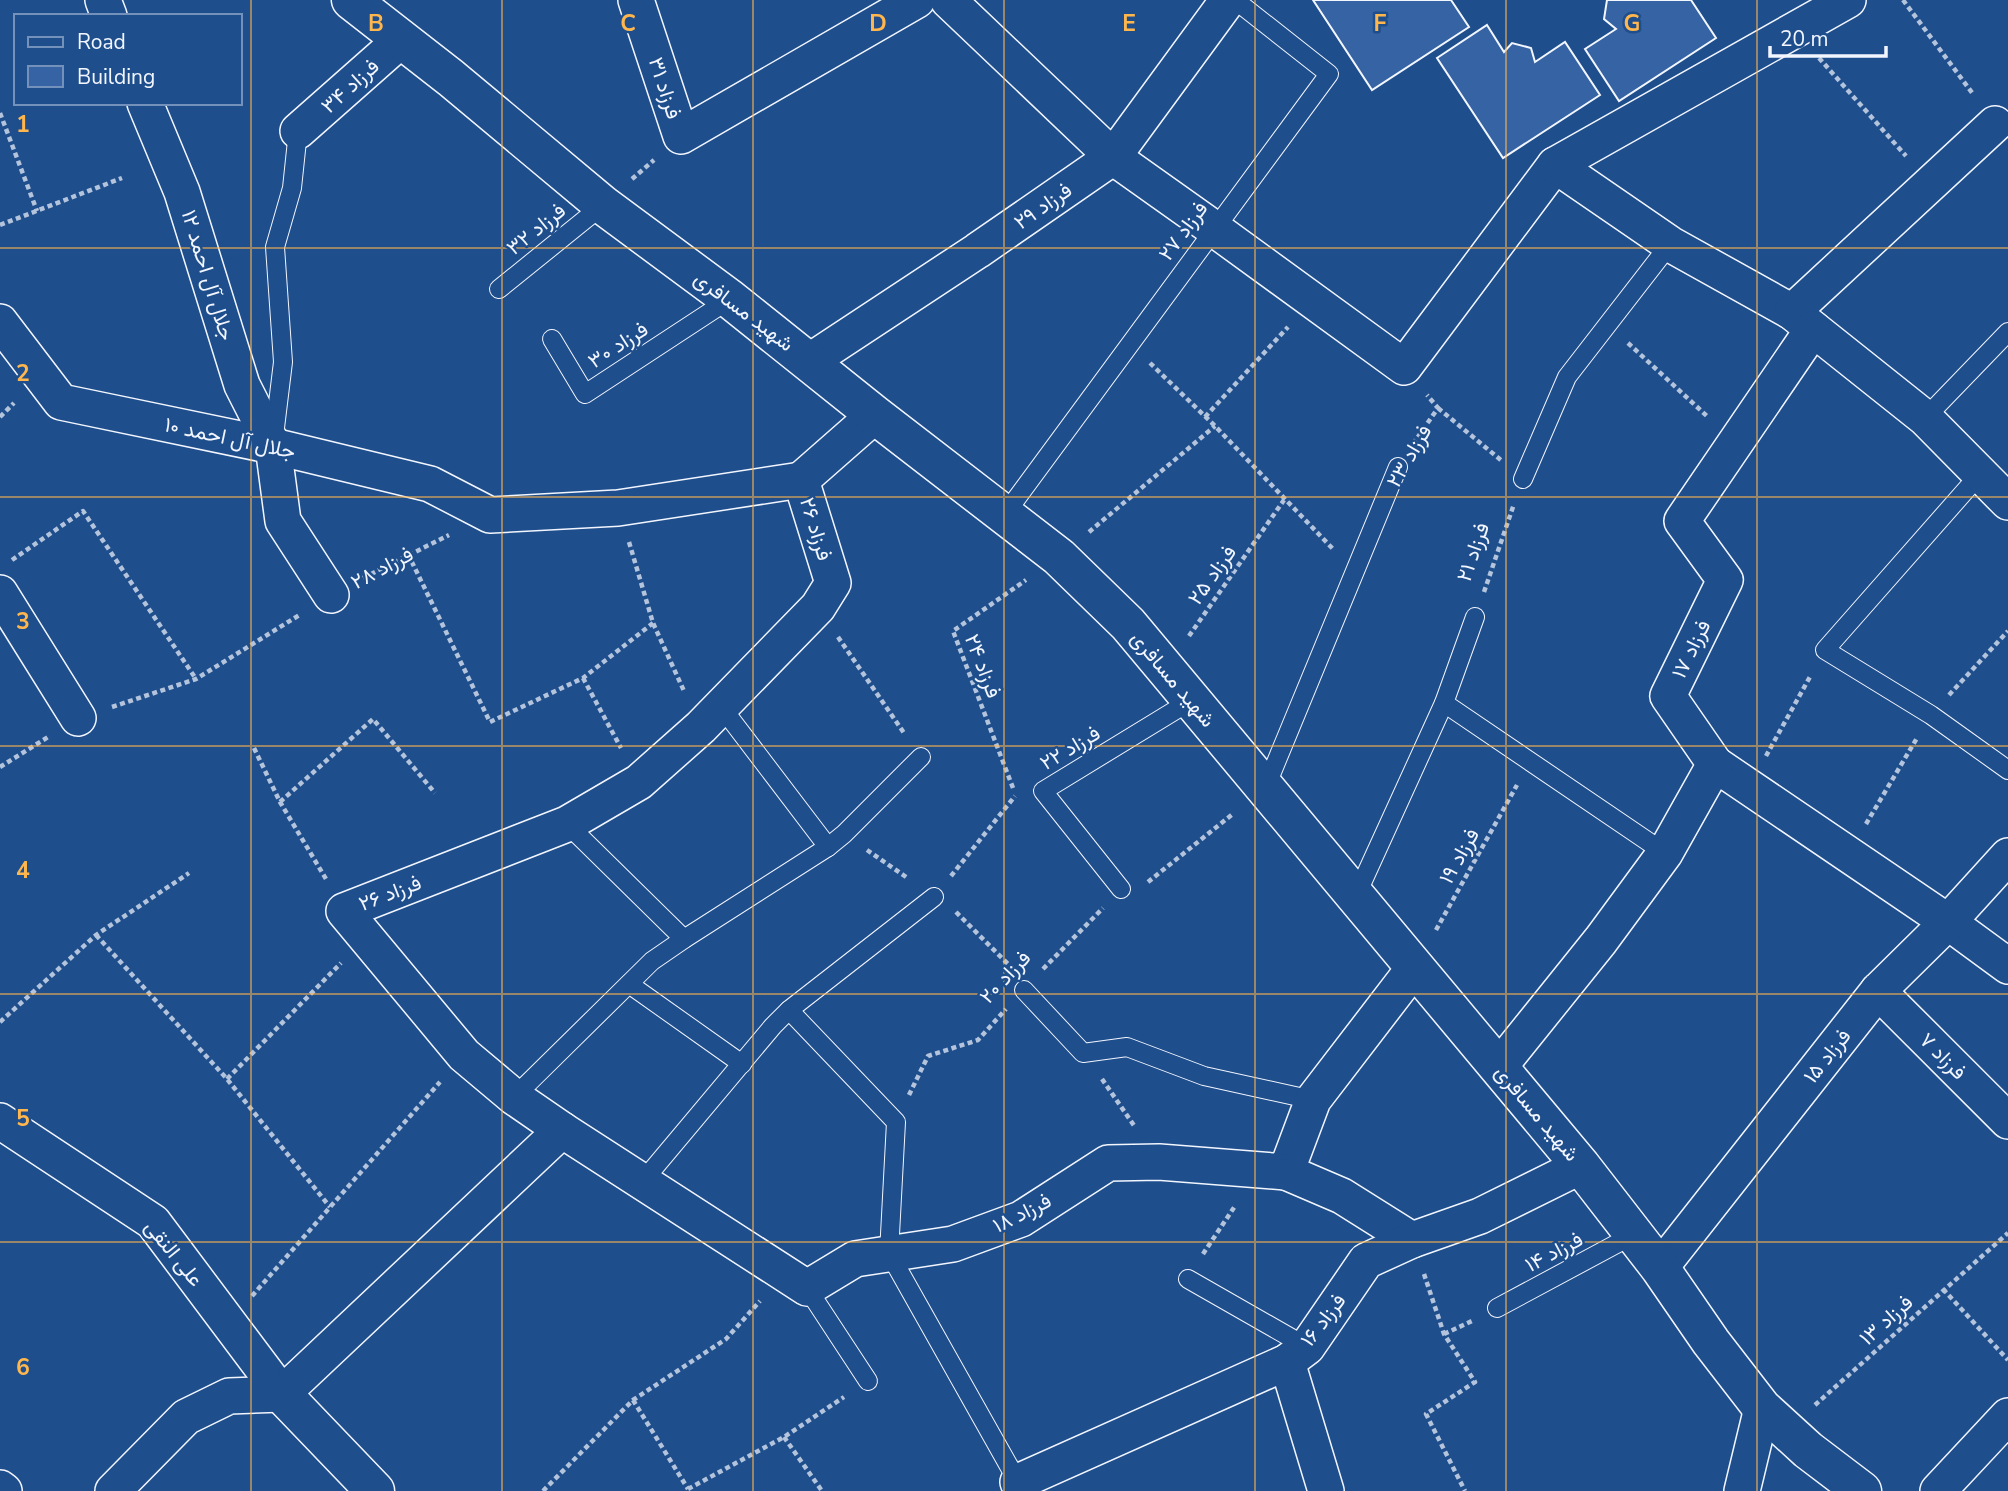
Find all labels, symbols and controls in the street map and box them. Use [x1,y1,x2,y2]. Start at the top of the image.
text: B [368,8,384,39]
text: C [620,8,636,39]
text: D [869,8,887,39]
text: E [1122,8,1136,39]
text: F [1374,8,1387,39]
text: G [1624,8,1640,39]
legend [14,14,242,105]
scale bar [1770,14,1885,58]
text: 20 m [1780,25,1829,53]
text: Road [77,28,126,56]
street label: فرزاد ۳۴ [315,52,385,120]
street label: فرزاد ۳۱ [642,54,688,122]
text: Building [77,63,155,91]
text: 1 [16,109,30,140]
street label: فرزاد ۲۹ [1009,176,1077,236]
street label: فرزاد ۲۷ [1152,196,1214,266]
street label: فرزاد ۳۲ [501,197,571,261]
street label: جلال آل احمد ۱۲ [175,206,241,344]
street label: شهید مسافری [688,264,800,358]
street label: فرزاد ۳۰ [583,315,653,375]
text: 2 [16,358,30,389]
street label: جلال آل احمد ۱۰ [162,410,298,466]
street label: فرزاد ۲۳ [1380,419,1438,493]
street label: فرزاد ۲۶ [793,494,839,564]
street label: فرزاد ۲۱ [1450,519,1496,585]
street label: فرزاد ۲۸ [346,540,418,596]
street label: فرزاد ۲۵ [1181,540,1243,610]
text: 3 [16,606,30,637]
street label: فرزاد ۱۷ [1665,615,1717,683]
street label: شهید مسافری [1124,625,1222,733]
street label: فرزاد ۲۴ [958,630,1008,702]
street label: فرزاد ۲۲ [1035,719,1105,777]
street label: فرزاد ۱۹ [1432,823,1486,889]
text: 4 [16,855,30,886]
street label: فرزاد ۲۶ [355,868,425,918]
street label: فرزاد ۲۰ [973,944,1037,1010]
street label: فرزاد ۱۵ [1797,1023,1857,1089]
street label: فرزاد ۷ [1913,1026,1973,1086]
street label: شهید مسافری [1488,1059,1586,1167]
text: 5 [16,1103,30,1134]
street label: فرزاد ۱۸ [988,1186,1056,1240]
street label: علی النقی [138,1214,210,1292]
street label: فرزاد ۱۴ [1520,1225,1588,1279]
street label: فرزاد ۱۶ [1294,1288,1352,1352]
street label: فرزاد ۱۳ [1853,1288,1919,1352]
text: 6 [16,1352,30,1383]

